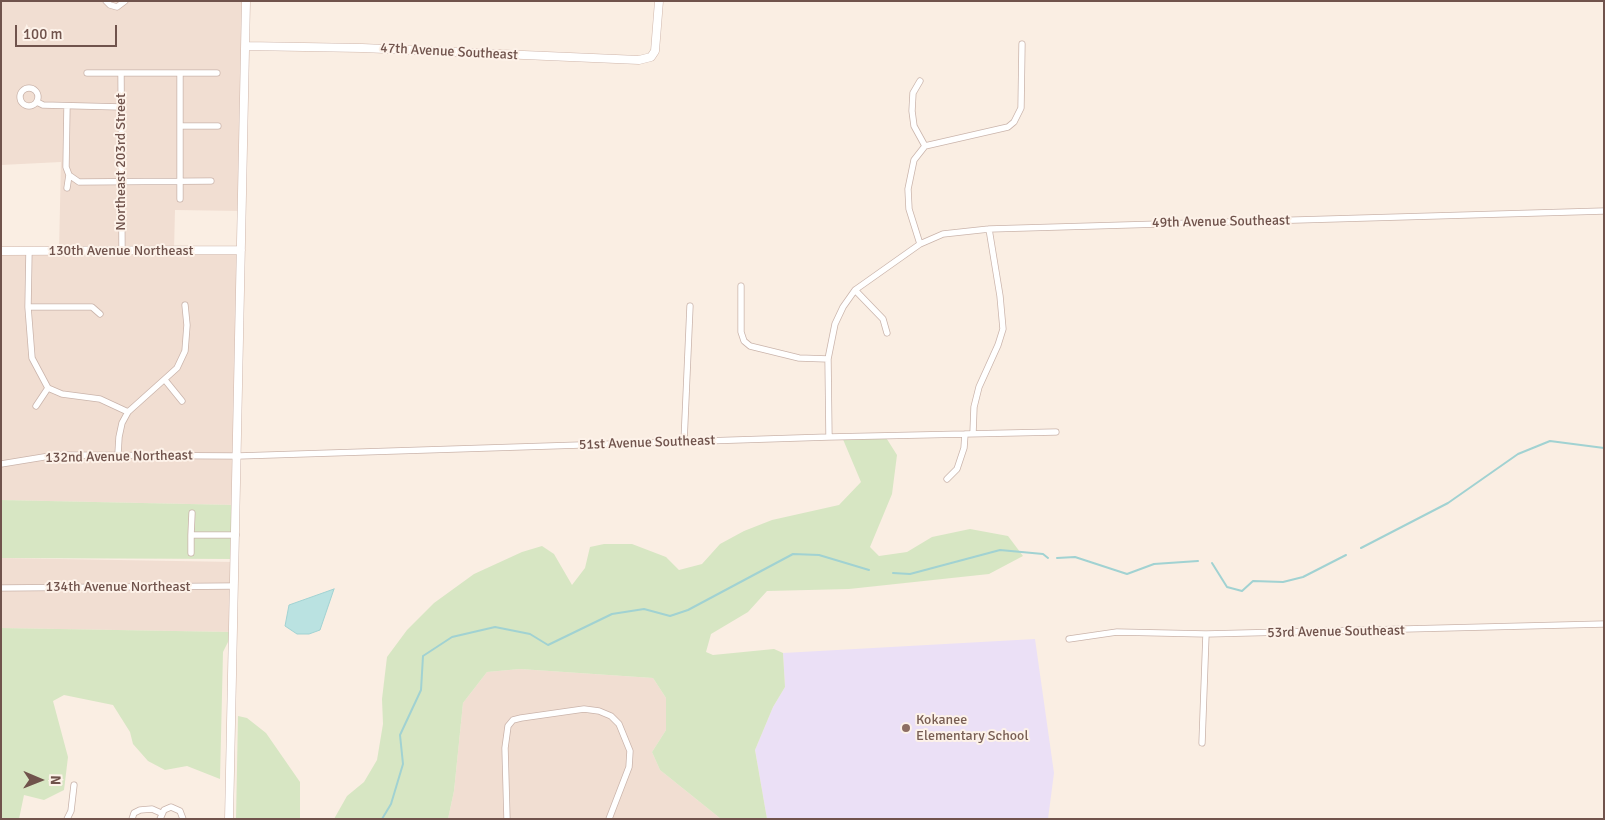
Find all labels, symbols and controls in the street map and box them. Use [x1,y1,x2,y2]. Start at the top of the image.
scale bar [18,15,120,47]
text: 100 m [23,25,63,43]
street label: 47th Avenue Southeast [380,40,518,64]
street label: Northeast 203rd Street [113,93,129,231]
street label: 49th Avenue Southeast [1152,212,1290,232]
street label: 130th Avenue Northeast [48,243,194,259]
street label: 51st Avenue Southeast [579,432,715,454]
street label: 132nd Avenue Northeast [45,447,193,467]
street label: 134th Avenue Northeast [45,579,191,595]
street label: 53rd Avenue Southeast [1267,622,1405,642]
place label: Kokanee Elementary School [916,712,1029,744]
marker: Kokanee Elementary School [900,722,912,734]
north arrow [15,755,65,805]
text: N [47,775,64,785]

